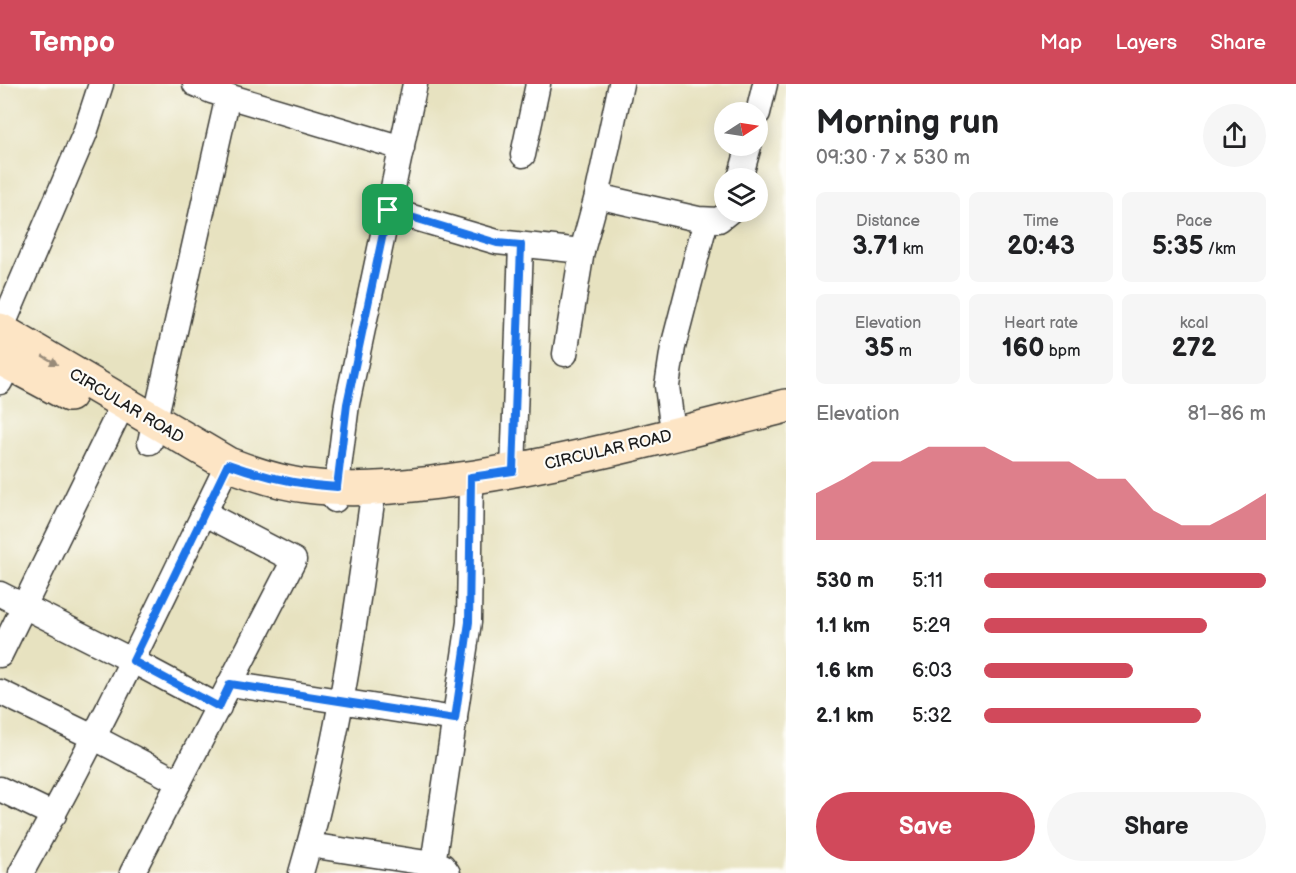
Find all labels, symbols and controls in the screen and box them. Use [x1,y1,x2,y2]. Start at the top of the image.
text: Tempo [30,26,115,59]
text: Map [1040,30,1082,55]
text: Layers [1115,30,1177,55]
text: Share [1210,30,1266,55]
north arrow [714,102,768,156]
map controls [714,102,768,222]
text: Morning run [816,103,999,143]
button: share [1203,104,1266,167]
text: 09:30 · 7 × 530 m [816,146,970,170]
button: layers [714,168,768,222]
pin [362,184,413,235]
icon: arrive [371,193,404,226]
text: Distance [856,212,920,231]
text: Time [1023,212,1059,231]
text: Pace [1176,212,1212,231]
text: 3.71 [852,231,898,262]
text: 20:43 [1007,231,1075,262]
text: 5:35 [1152,231,1203,262]
text: km [898,240,924,259]
text: /km [1203,240,1236,259]
text: Elevation [855,314,921,333]
text: Heart rate [1004,314,1078,333]
text: kcal [1180,314,1208,333]
text: 35 [864,333,894,364]
text: 160 [1002,333,1045,364]
text: 272 [1172,333,1216,364]
text: m [894,342,912,361]
text: bpm [1045,342,1080,361]
one-way arrow [42,354,58,365]
street label: CIRCULAR ROAD [66,365,187,448]
text: Elevation [816,402,899,426]
text: 81–86 m [1188,402,1266,426]
street label: CIRCULAR ROAD [543,427,674,474]
text: 530 m [816,569,874,593]
text: 5:11 [912,569,943,593]
text: 1.1 km [816,614,870,638]
text: 5:29 [912,614,951,638]
text: 1.6 km [816,659,874,683]
text: 6:03 [912,659,952,683]
text: 2.1 km [816,704,874,728]
text: 5:32 [912,704,952,728]
button: Save [816,792,1035,861]
button: Share [1047,792,1266,861]

